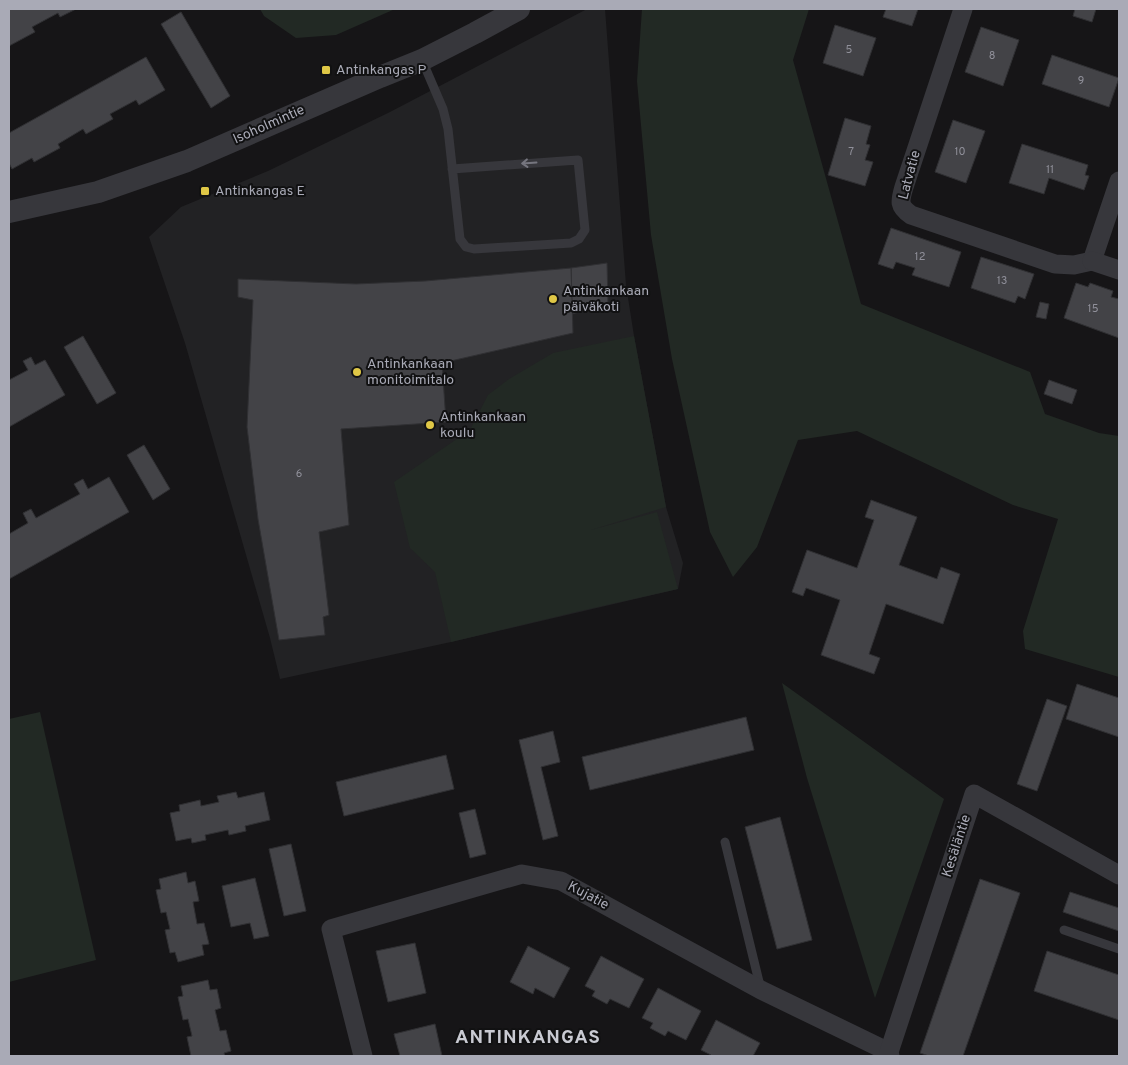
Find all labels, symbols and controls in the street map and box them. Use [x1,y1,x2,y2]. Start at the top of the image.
house number: 5 [846,43,853,57]
house number: 8 [989,49,995,63]
place label: Antinkangas P [336,62,427,79]
marker: Antinkangas P [320,64,332,76]
house number: 9 [1078,74,1084,88]
street label: Isoholmintie [231,102,307,148]
house number: 7 [848,145,854,159]
house number: 10 [954,145,966,159]
street label: Latvatie [895,149,925,201]
one-way arrow [521,159,537,168]
house number: 11 [1046,163,1054,177]
place label: Antinkangas E [215,183,305,200]
marker: Antinkangas E [199,185,211,197]
house number: 12 [915,250,925,264]
house number: 13 [997,274,1007,288]
place label: Antinkankaan päiväkoti [563,283,649,316]
marker: Antinkankaan päiväkoti [547,293,559,305]
house number: 15 [1088,302,1099,316]
place label: Antinkankaan monitoimitalo [367,356,454,389]
marker: Antinkankaan monitoimitalo [351,366,363,378]
place label: Antinkankaan koulu [440,409,526,442]
marker: Antinkankaan koulu [424,419,436,431]
house number: 6 [296,467,302,481]
street label: Kesäläntie [939,813,975,879]
street label: Kujatie [564,878,612,914]
district label: ANTINKANGAS [455,1026,601,1050]

